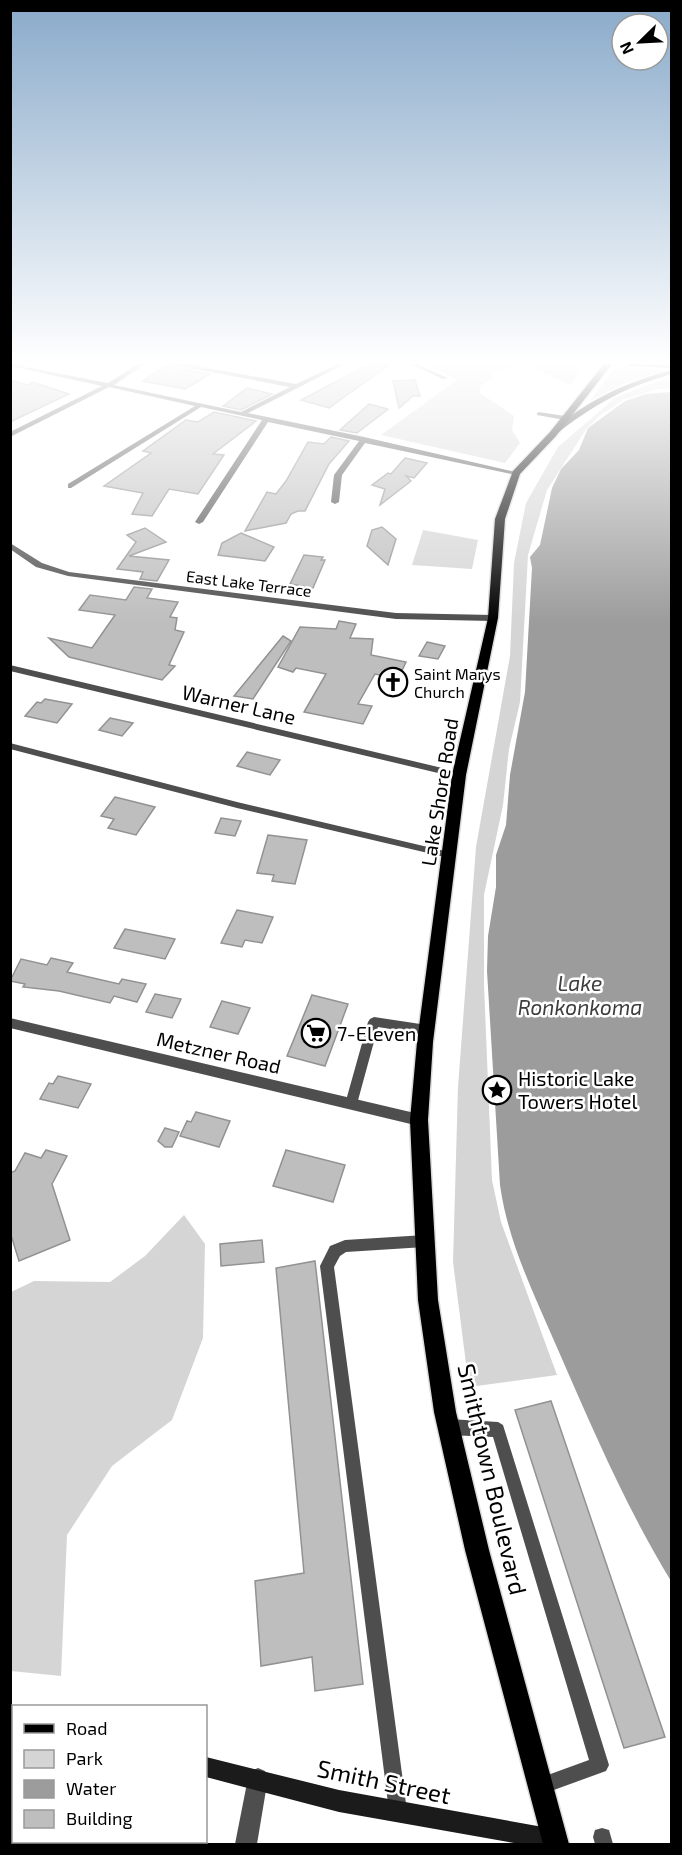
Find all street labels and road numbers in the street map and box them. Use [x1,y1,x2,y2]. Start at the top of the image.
street label: East Lake Terrace [185,566,313,600]
street label: Warner Lane [180,679,298,729]
street label: Lake Shore Road [415,716,463,868]
street label: Metzner Road [155,1026,283,1078]
street label: Smithtown Boulevard [452,1361,534,1597]
street label: Smith Street [315,1753,453,1809]

